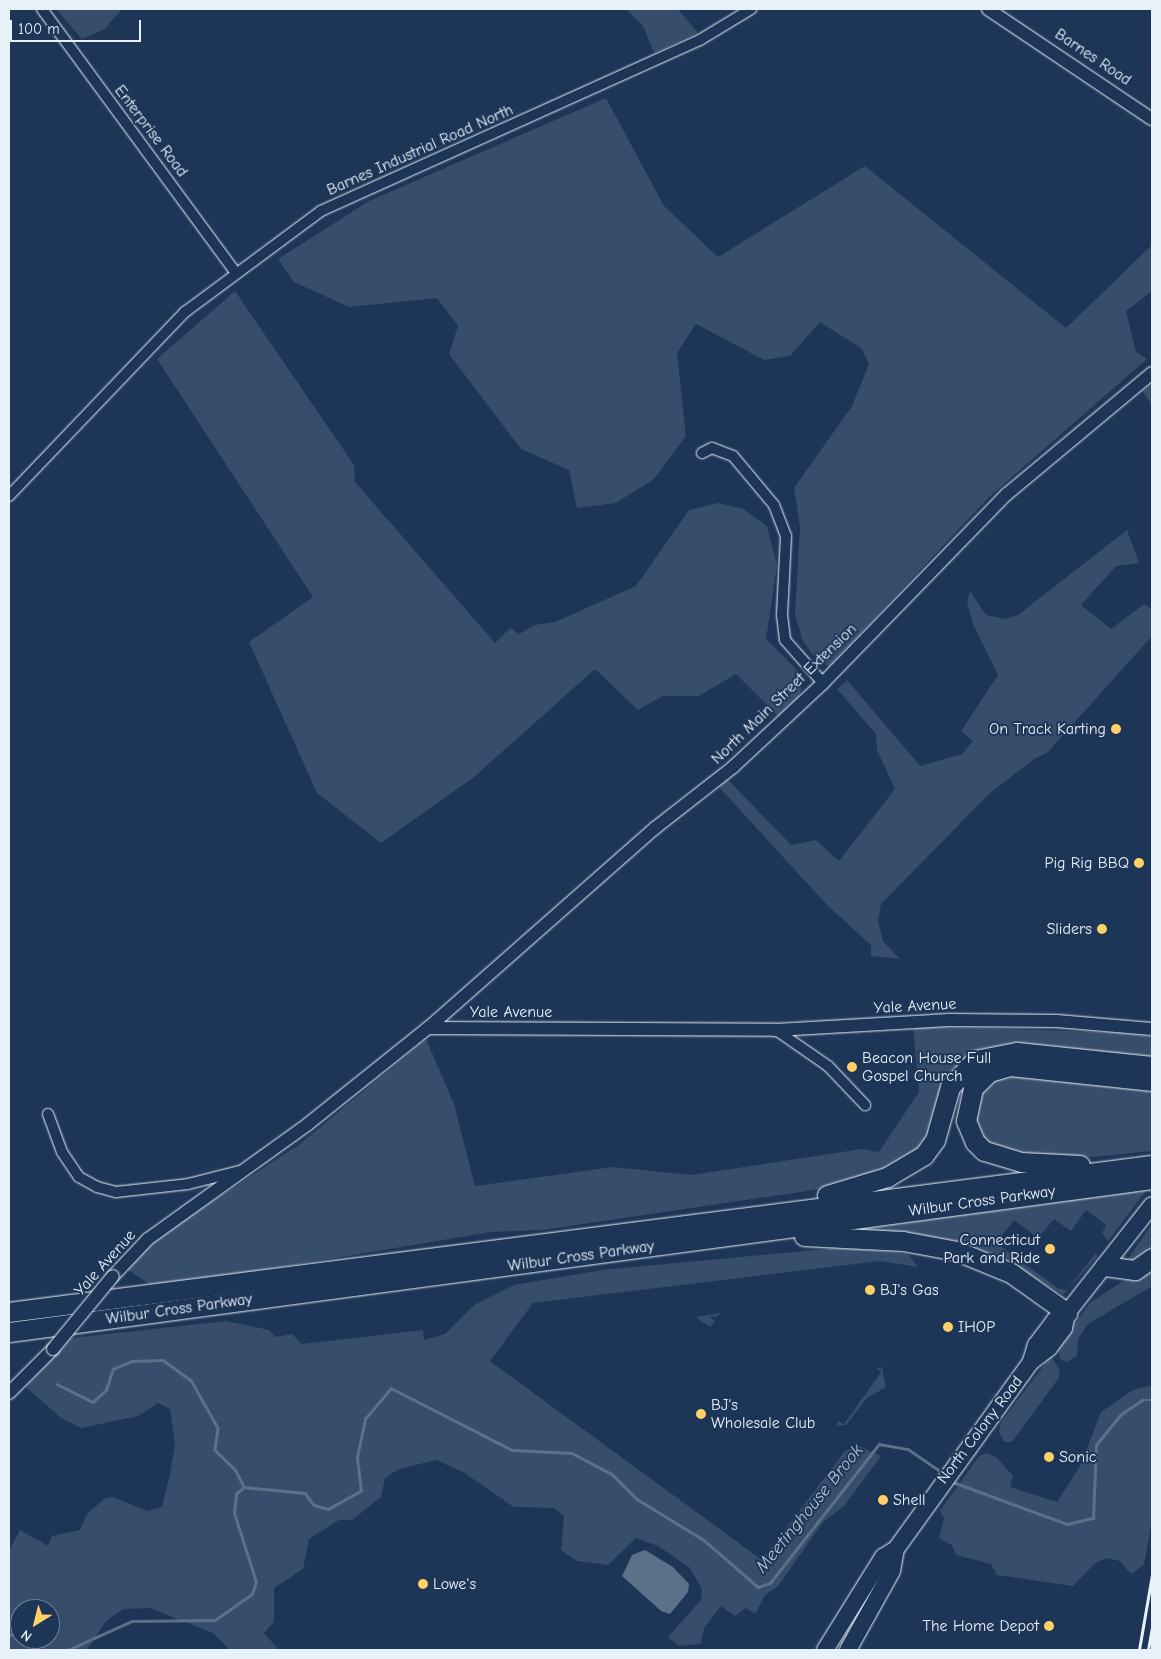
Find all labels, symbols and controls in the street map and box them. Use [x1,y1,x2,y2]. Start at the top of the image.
scale bar [12,10,144,42]
text: 100 m [18,20,60,38]
street label: Barnes Road [1051,24,1135,90]
street label: Enterprise Road [110,81,192,181]
street label: Barnes Industrial Road North [324,100,516,200]
street label: North Main Street Extension [707,620,861,768]
place label: On Track Karting [989,719,1106,739]
marker: On Track Karting [1110,723,1122,735]
place label: Pig Rig BBQ [1044,853,1129,873]
marker: Pig Rig BBQ [1133,857,1145,869]
place label: Sliders [1047,919,1092,939]
marker: Sliders [1096,923,1108,935]
street label: Yale Avenue [873,994,957,1018]
street label: Yale Avenue [470,1002,552,1022]
place label: Beacon House Full Gospel Church [862,1048,991,1086]
marker: Beacon House Full Gospel Church [846,1061,858,1073]
street label: Wilbur Cross Parkway [908,1181,1056,1221]
street label: Yale Avenue [70,1226,140,1300]
place label: Connecticut Park and Ride [943,1230,1040,1268]
street label: Wilbur Cross Parkway [507,1236,655,1276]
marker: Connecticut Park and Ride [1044,1243,1056,1255]
place label: BJ's Gas [880,1280,939,1300]
marker: BJ's Gas [864,1284,876,1296]
street label: Wilbur Cross Parkway [105,1289,253,1329]
place label: IHOP [958,1317,995,1337]
marker: IHOP [942,1321,954,1333]
street label: North Colony Road [933,1372,1027,1488]
place label: BJ's Wholesale Club [711,1395,815,1433]
marker: BJ's Wholesale Club [695,1408,707,1420]
water label: Meetinghouse Brook [752,1440,868,1578]
place label: Sonic [1059,1447,1096,1467]
marker: Sonic [1043,1451,1055,1463]
place label: Shell [893,1490,925,1510]
marker: Shell [877,1494,889,1506]
place label: Lowe's [433,1574,476,1594]
marker: Lowe's [417,1578,429,1590]
north arrow [10,1599,60,1649]
place label: The Home Depot [923,1616,1039,1636]
marker: The Home Depot [1043,1620,1055,1632]
text: N [18,1626,35,1645]

